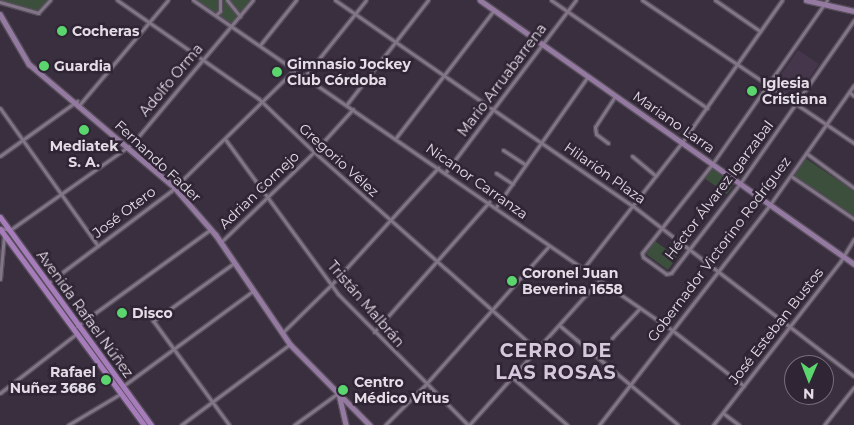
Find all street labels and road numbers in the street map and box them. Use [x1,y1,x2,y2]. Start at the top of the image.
street label: Mario Arruabarrena [454,20,550,140]
street label: Adolfo Orma [136,40,206,120]
street label: Mariano Larra [630,87,718,157]
street label: Fernando Fader [111,117,205,205]
street label: Héctor Álvarez Igarzabal [661,117,777,263]
street label: Gregorio Vélez [296,120,382,200]
street label: Hilarión Plaza [561,139,649,207]
street label: Nicanor Carranza [423,140,531,222]
street label: Adrian Cornejo [216,148,302,232]
street label: Gobernador Victorino Rodríguez [644,153,794,345]
street label: José Otero [89,183,159,241]
street label: Avenida Rafael Núñez [33,247,137,381]
street label: Tristán Malbrán [324,258,408,350]
street label: José Esteban Bustos [725,264,827,388]

